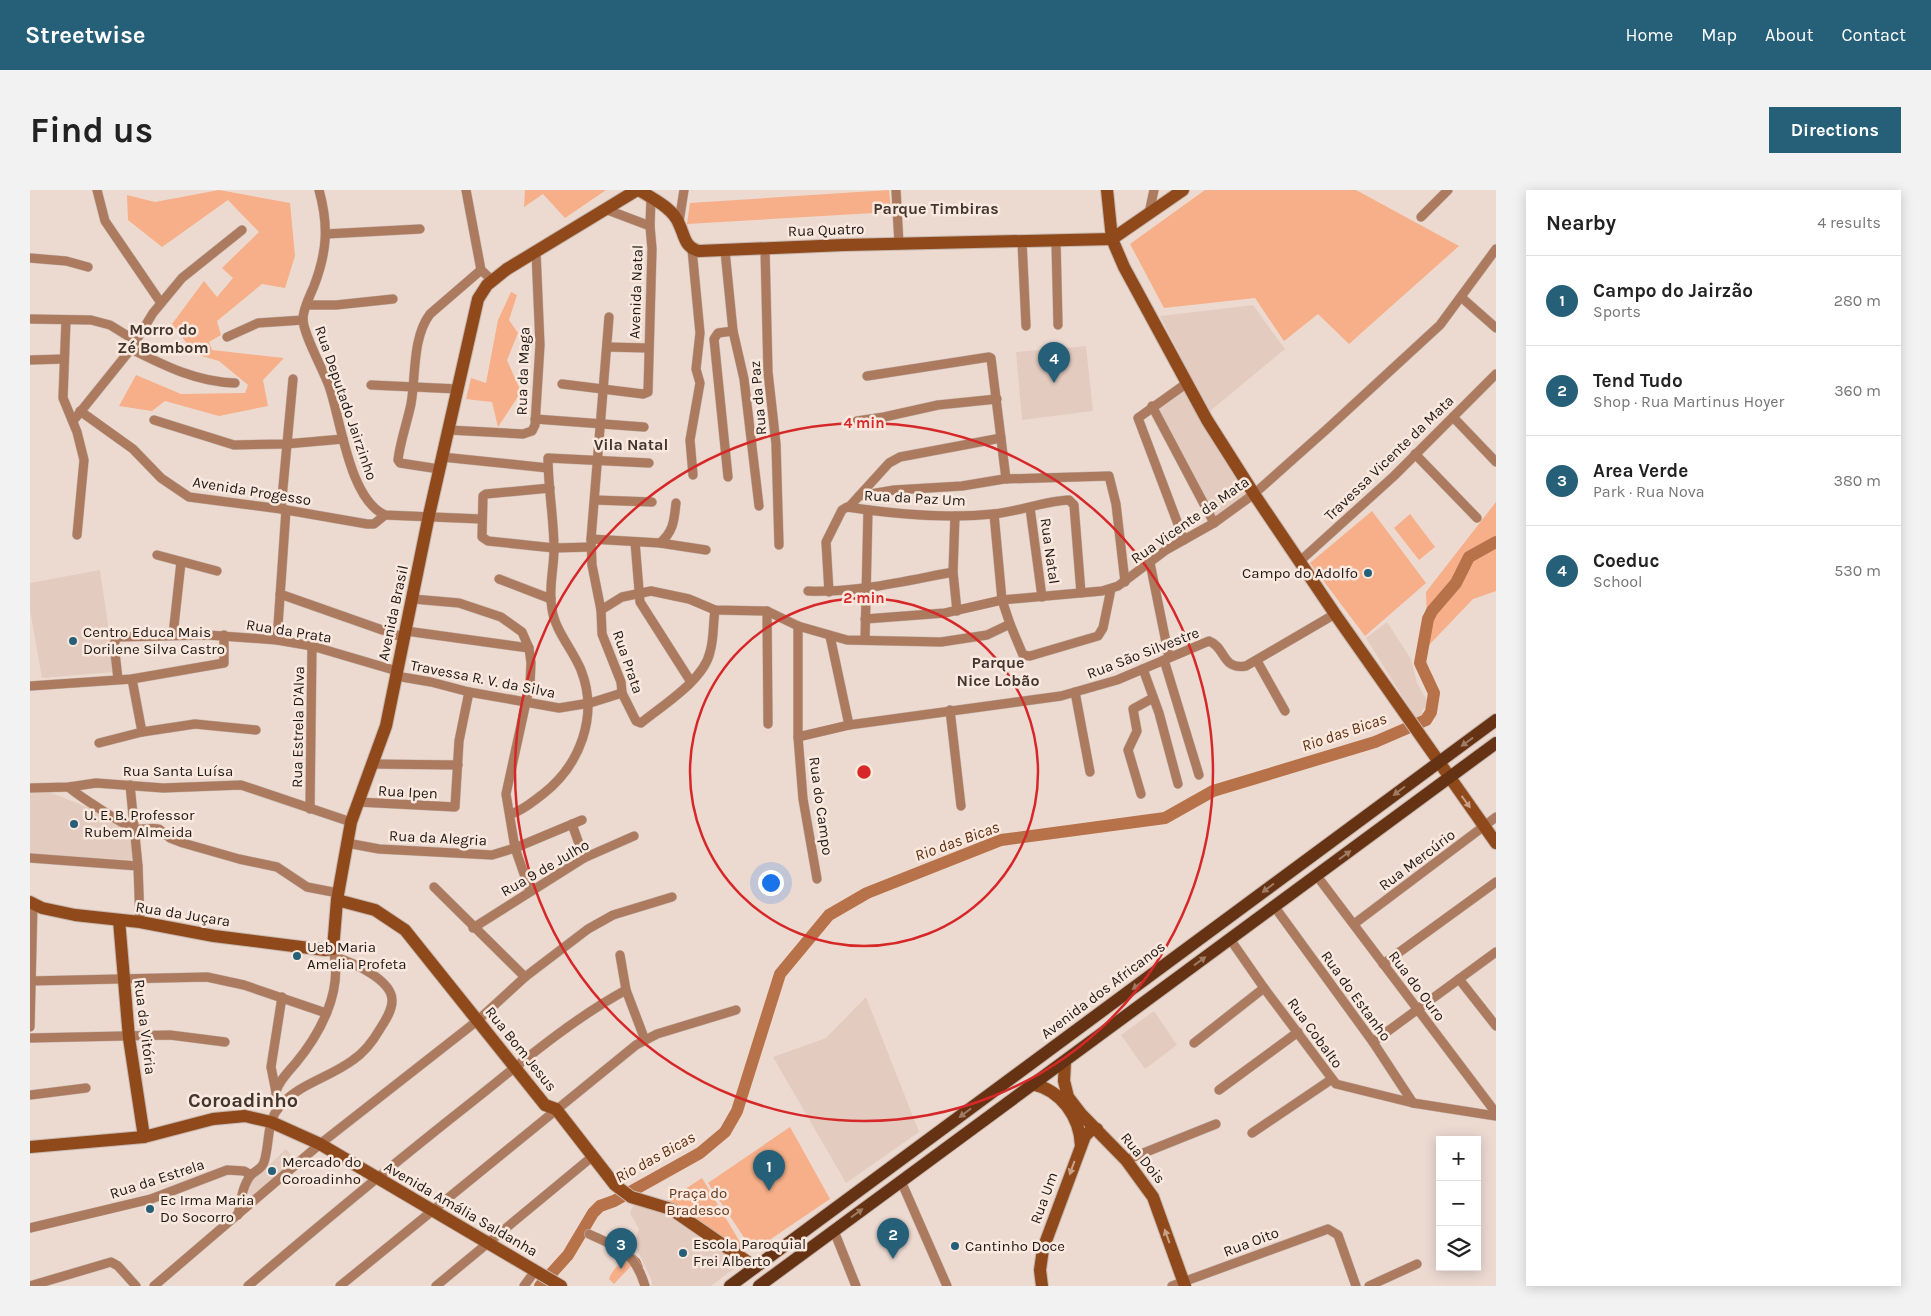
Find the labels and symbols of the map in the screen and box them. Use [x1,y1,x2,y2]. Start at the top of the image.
district label: Parque Timbiras [873,199,999,218]
street label: Rua Quatro [787,220,865,240]
street label: Avenida Natal [625,245,647,339]
district label: Morro do Zé Bombom [117,320,209,357]
street label: Rua Deputado Jairzinho [311,323,381,483]
street label: Rua da Maga [512,326,534,416]
pin: 4 [1038,342,1070,383]
street label: Rua da Paz [746,360,770,436]
street label: Travessa Vicente da Mata [1321,392,1457,524]
text: 4 min [843,414,885,432]
district label: Vila Natal [594,435,668,454]
street label: Rua Vicente da Mata [1128,472,1252,568]
street label: Avenida Progesso [191,473,313,509]
street label: Rua da Paz Um [864,486,966,510]
street label: Rua Natal [1036,517,1064,585]
street label: Avenida Brasil [374,564,412,662]
place label: Campo do Adolfo [1242,564,1358,582]
marker: Campo do Adolfo [1362,567,1374,579]
text: 2 min [843,589,885,607]
street label: Rua da Prata [245,615,333,647]
place label: Centro Educa Mais Dorilene Silva Castro [83,623,225,658]
street label: Rua São Silvestre [1084,623,1202,683]
street label: Rua Prata [609,628,647,696]
marker: Centro Educa Mais Dorilene Silva Castro [67,635,79,647]
district label: Parque Nice Lobão [957,653,1039,690]
street label: Travessa R. V. da Silva [409,656,557,702]
street label: Rua Estrela D'Alva [288,666,308,788]
water label: Rio das Bicas [1299,708,1389,755]
one-way arrow [1461,736,1474,747]
street label: Rua do Campo [805,756,837,856]
street label: Rua Santa Luísa [123,762,233,780]
centre of rings [855,763,873,781]
street label: Rua Ipen [378,781,438,803]
one-way arrow [1393,786,1406,797]
one-way arrow [1461,795,1471,809]
place label: U. E. B. Professor Rubem Almeida [84,806,195,841]
water label: Rio das Bicas [912,817,1002,865]
marker: U. E. B. Professor Rubem Almeida [68,818,80,830]
street label: Rua Mercúrio [1375,825,1459,895]
street label: Rua da Alegria [389,826,487,850]
street label: Rua 9 de Julho [498,835,592,901]
one-way arrow [1338,850,1352,860]
your location [758,870,784,896]
one-way arrow [1261,883,1275,893]
street label: Rua da Juçara [134,898,232,930]
street label: Avenida dos Africanos [1037,937,1169,1043]
place label: Ueb Maria Amelia Profeta [307,938,407,973]
street label: Rua do Estanho [1317,947,1395,1045]
street label: Rua do Ouro [1385,947,1449,1025]
marker: Ueb Maria Amelia Profeta [291,950,303,962]
one-way arrow [1193,956,1206,967]
street label: Rua da Vitória [130,978,160,1076]
one-way arrow [1131,980,1145,990]
street label: Rua Cobalto [1283,994,1347,1072]
street label: Rua Bom Jesus [481,1003,561,1095]
district label: Coroadinho [188,1089,298,1112]
one-way arrow [959,1107,972,1118]
water label: Rio das Bicas [612,1127,699,1187]
street label: Rua Dois [1117,1129,1169,1187]
pin: 1 [753,1150,785,1191]
place label: Mercado do Coroadinho [282,1153,362,1188]
street label: Rua da Estrela [107,1155,207,1203]
street label: Avenida Amália Saldanha [381,1158,541,1260]
one-way arrow [1068,1161,1076,1176]
marker: Mercado do Coroadinho [266,1165,278,1177]
street label: Rua Um [1026,1170,1062,1226]
park label: Praça do Bradesco [666,1184,730,1219]
place label: Ec Irma Maria Do Socorro [160,1191,254,1226]
marker: Ec Irma Maria Do Socorro [144,1203,156,1215]
one-way arrow [850,1208,864,1218]
pin: 2 [877,1218,909,1259]
street label: Rua Oito [1221,1223,1281,1261]
pin: 3 [605,1228,637,1269]
one-way arrow [1163,1228,1171,1243]
place label: Escola Paroquial Frei Alberto [693,1235,806,1270]
place label: Cantinho Doce [965,1237,1065,1255]
marker: Cantinho Doce [949,1240,961,1252]
marker: Escola Paroquial Frei Alberto [677,1247,689,1259]

